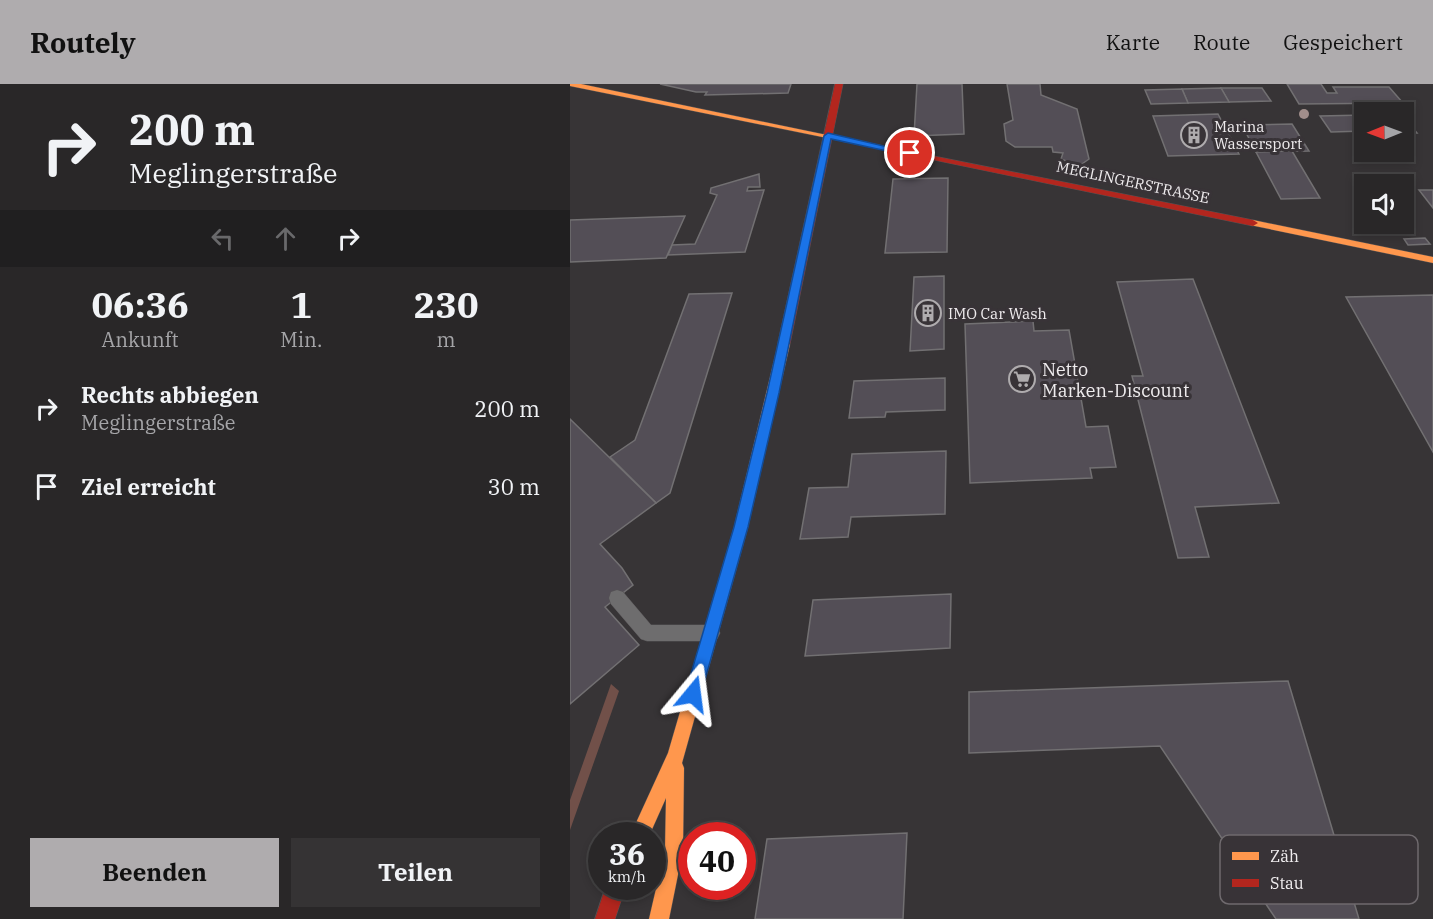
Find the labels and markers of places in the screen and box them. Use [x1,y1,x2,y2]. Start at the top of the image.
place label: Marina Wassersport [1214,117,1302,153]
building icon: Marina Wassersport [1179,120,1209,150]
pin [884,127,935,178]
building icon: IMO Car Wash [913,298,943,328]
place label: IMO Car Wash [948,304,1047,323]
place label: Netto Marken-Discount [1042,358,1189,402]
supermarket icon: Netto Marken-Discount [1007,364,1037,394]

